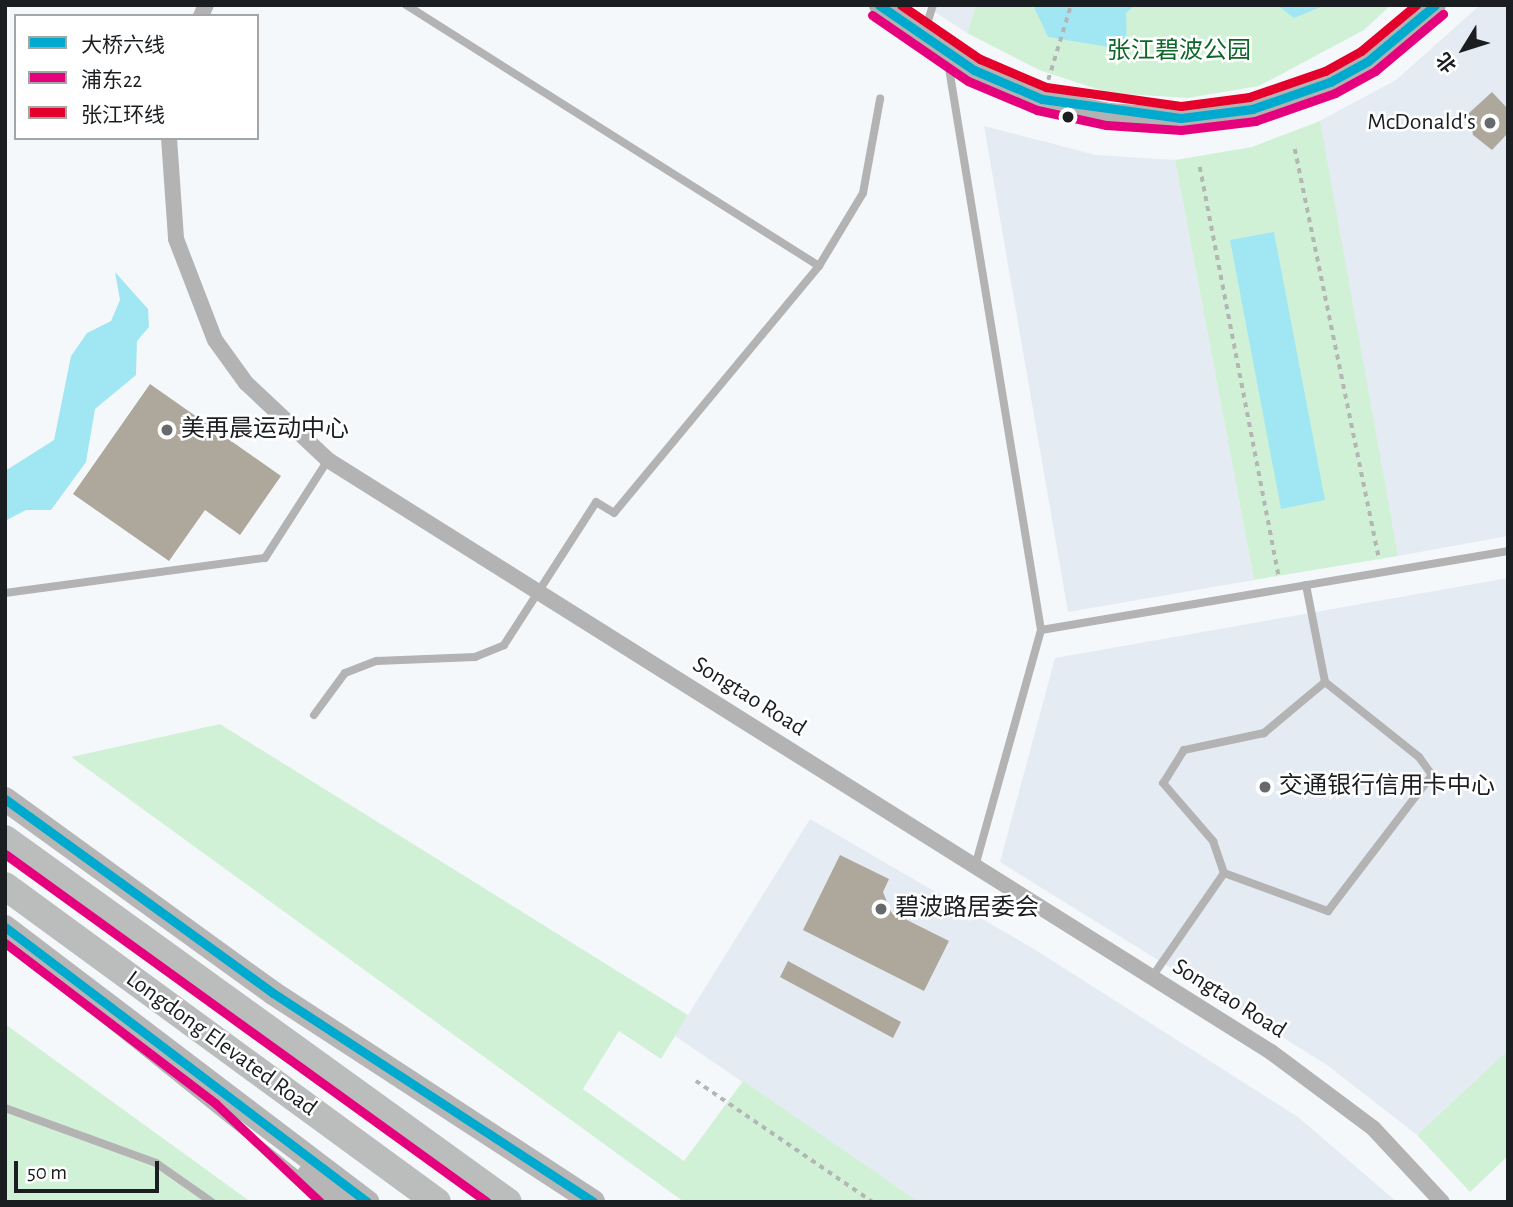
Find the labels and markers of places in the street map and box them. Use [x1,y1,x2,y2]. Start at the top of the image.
place label: McDonald's [1367,109,1476,137]
unlabelled marker [1061,110,1075,124]
marker: McDonald's [1482,115,1498,131]
place label: 美再晨运动中心 [181,416,349,444]
marker: 美再晨运动中心 [159,422,175,438]
place label: 交通银行信用卡中心 [1279,773,1495,801]
marker: 交通银行信用卡中心 [1257,779,1273,795]
place label: 碧波路居委会 [895,895,1039,923]
marker: 碧波路居委会 [873,901,889,917]

